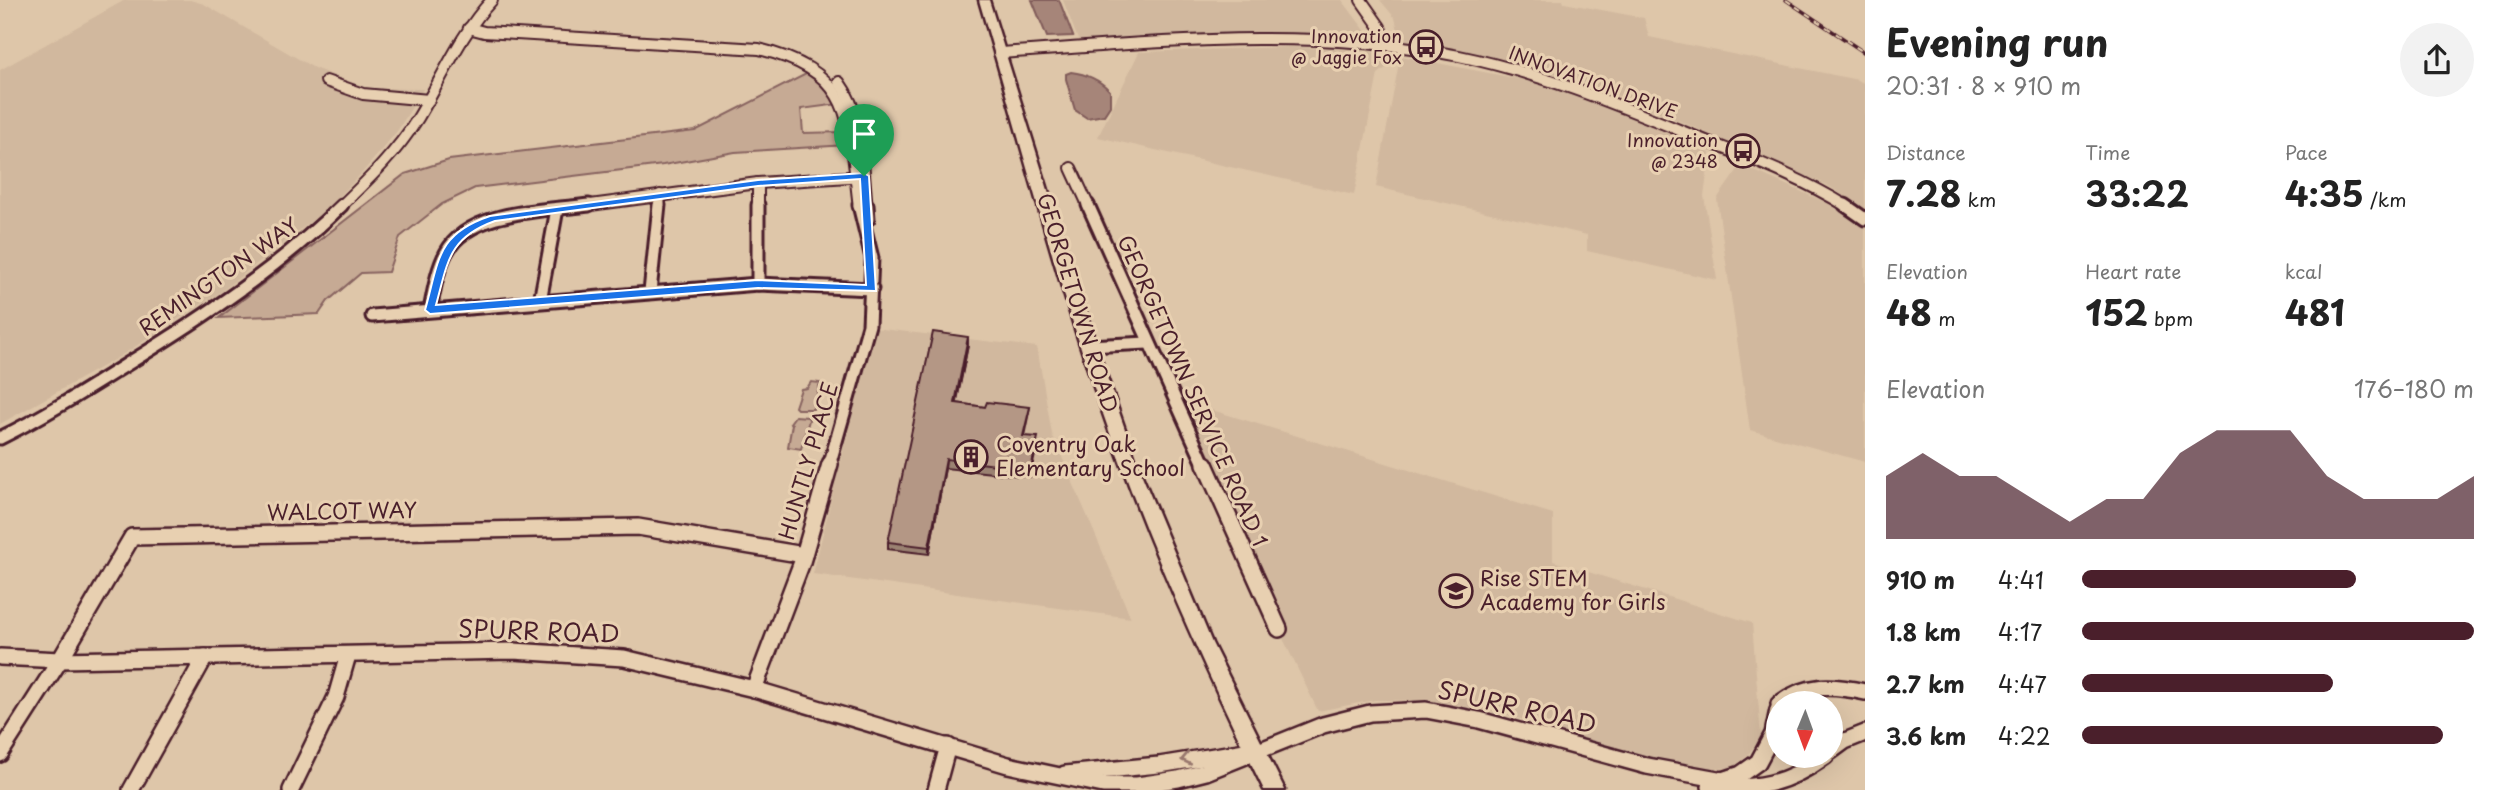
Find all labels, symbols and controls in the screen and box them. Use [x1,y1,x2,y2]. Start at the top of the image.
text: Evening run [1886,13,2108,70]
place label: Innovation @ Jaggie Fox [1291,22,1402,70]
button: share [2400,23,2474,97]
bus stop icon: Innovation @ Jaggie Fox [1407,28,1445,66]
street label: INNOVATION DRIVE [1506,39,1681,125]
text: 20:31 · 8 × 910 m [1886,68,2081,103]
pin [834,104,894,176]
icon: arrive [845,115,883,153]
place label: Innovation @ 2348 [1627,126,1718,174]
bus stop icon: Innovation @ 2348 [1724,132,1762,170]
text: Distance [1886,138,1966,166]
text: Time [2085,138,2130,166]
text: Pace [2285,138,2328,166]
text: 7.28 [1886,166,1961,219]
text: 33:22 [2085,166,2189,219]
text: 4:35 [2285,166,2364,219]
text: km [1961,185,1996,213]
text: /km [2364,185,2406,213]
street label: GEORGETOWN ROAD [1030,189,1128,416]
street label: REMINGTON WAY [131,208,304,343]
street label: GEORGETOWN SERVICE ROAD 1 [1111,229,1277,551]
text: Elevation [1886,257,1968,285]
text: Heart rate [2085,257,2181,285]
text: kcal [2285,257,2323,285]
text: 48 [1886,285,1932,338]
text: 152 [2085,285,2148,338]
text: 481 [2285,285,2345,338]
text: m [1932,304,1955,332]
text: bpm [2148,304,2193,332]
text: Elevation [1886,371,1985,406]
text: 176–180 m [2354,371,2474,406]
street label: HUNTLY PLACE [769,378,845,543]
place label: Coventry Oak Elementary School [996,427,1185,483]
building icon: Coventry Oak Elementary School [952,438,990,476]
street label: WALCOT WAY [267,493,418,527]
place label: Rise STEM Academy for Girls [1480,561,1666,617]
text: 910 m [1886,562,1955,597]
text: 4:41 [1998,562,2044,597]
school or university icon: Rise STEM Academy for Girls [1437,572,1475,610]
street label: SPURR ROAD [458,609,620,651]
text: 1.8 km [1886,614,1961,649]
text: 4:17 [1998,614,2042,649]
text: 2.7 km [1886,666,1965,701]
text: 4:47 [1998,666,2047,701]
street label: SPURR ROAD [1435,670,1600,742]
north arrow [1766,691,1843,768]
map controls [1766,691,1843,768]
text: 3.6 km [1886,718,1966,753]
text: 4:22 [1998,718,2051,753]
one-way arrow [1180,751,1192,766]

